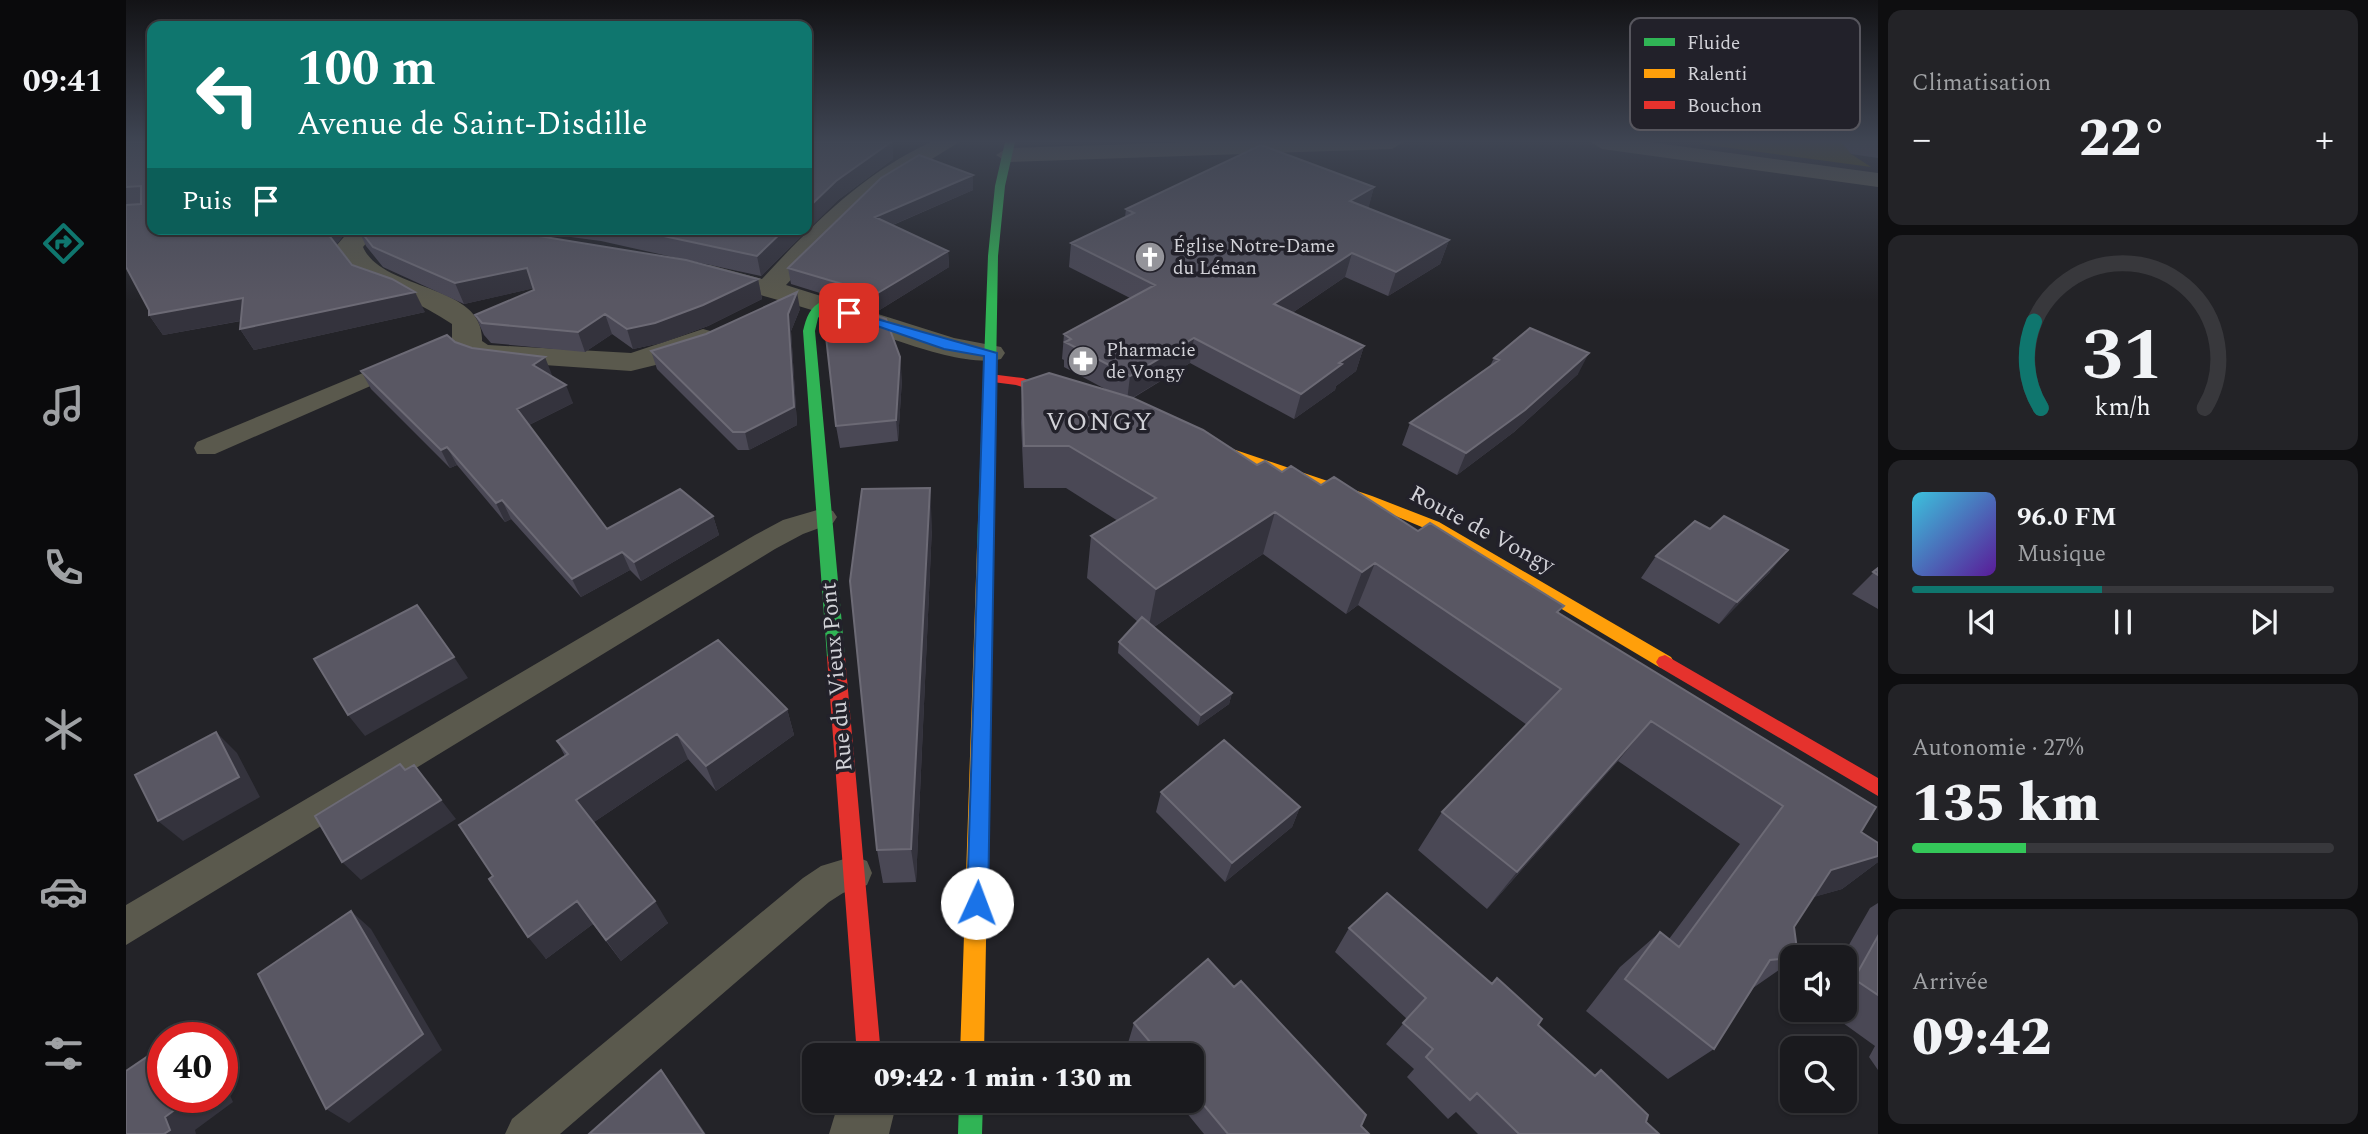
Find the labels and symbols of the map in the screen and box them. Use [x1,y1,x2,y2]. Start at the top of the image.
legend [1630,18,1860,130]
text: Fluide [1687,29,1740,58]
text: Ralenti [1687,60,1747,89]
text: Bouchon [1687,92,1762,121]
place label: Église Notre-Dame du Léman [1173,232,1335,283]
church icon: Église Notre-Dame du Léman [1133,240,1167,274]
pin [819,283,879,343]
place label: Pharmacie de Vongy [1106,336,1196,387]
pharmacy icon: Pharmacie de Vongy [1066,344,1100,378]
district label: VONGY [1046,402,1154,442]
street label: Route de Vongy [1403,477,1562,584]
street label: Rue du Vieux Pont [811,581,863,773]
position arrow [940,866,1014,940]
speed limit sign: 40 [147,1022,238,1113]

